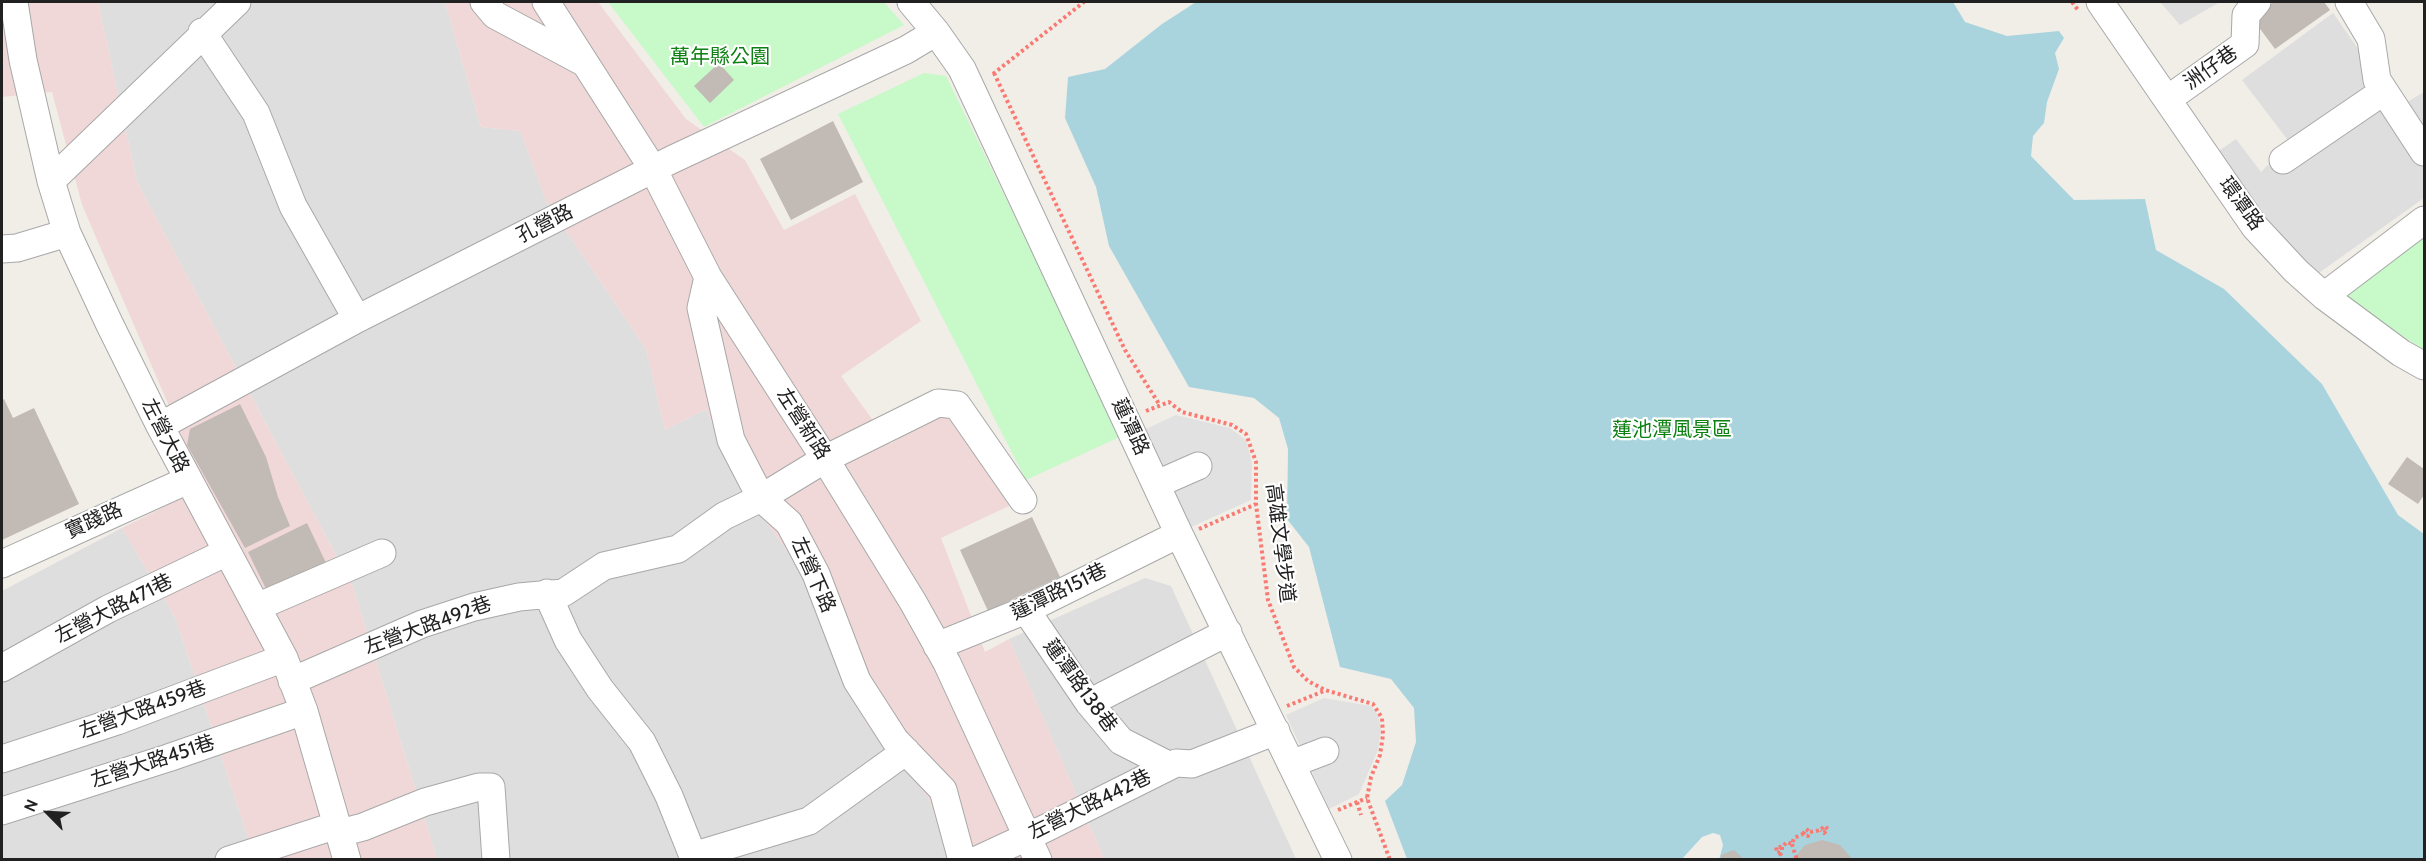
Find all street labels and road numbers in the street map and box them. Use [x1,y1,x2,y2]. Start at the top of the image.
street label: 洲仔巷 [2180,41,2242,95]
street label: 環潭路 [2214,173,2268,235]
street label: 孔營路 [513,200,577,248]
street label: 左營新路 [771,384,835,464]
street label: 左營大路 [136,395,194,477]
street label: 蓮潭路 [1106,395,1154,459]
street label: 高雄文學步道 [1261,482,1299,604]
street label: 實踐路 [62,498,126,544]
street label: 左營下路 [786,534,840,616]
street label: 蓮潭路151巷 [1007,558,1111,626]
street label: 左營大路471巷 [51,569,177,649]
street label: 左營大路492巷 [361,592,495,660]
street label: 蓮潭路138巷 [1038,635,1122,737]
street label: 左營大路459巷 [76,676,210,744]
street label: 左營大路451巷 [88,731,218,793]
street label: 左營大路442巷 [1025,765,1155,845]

